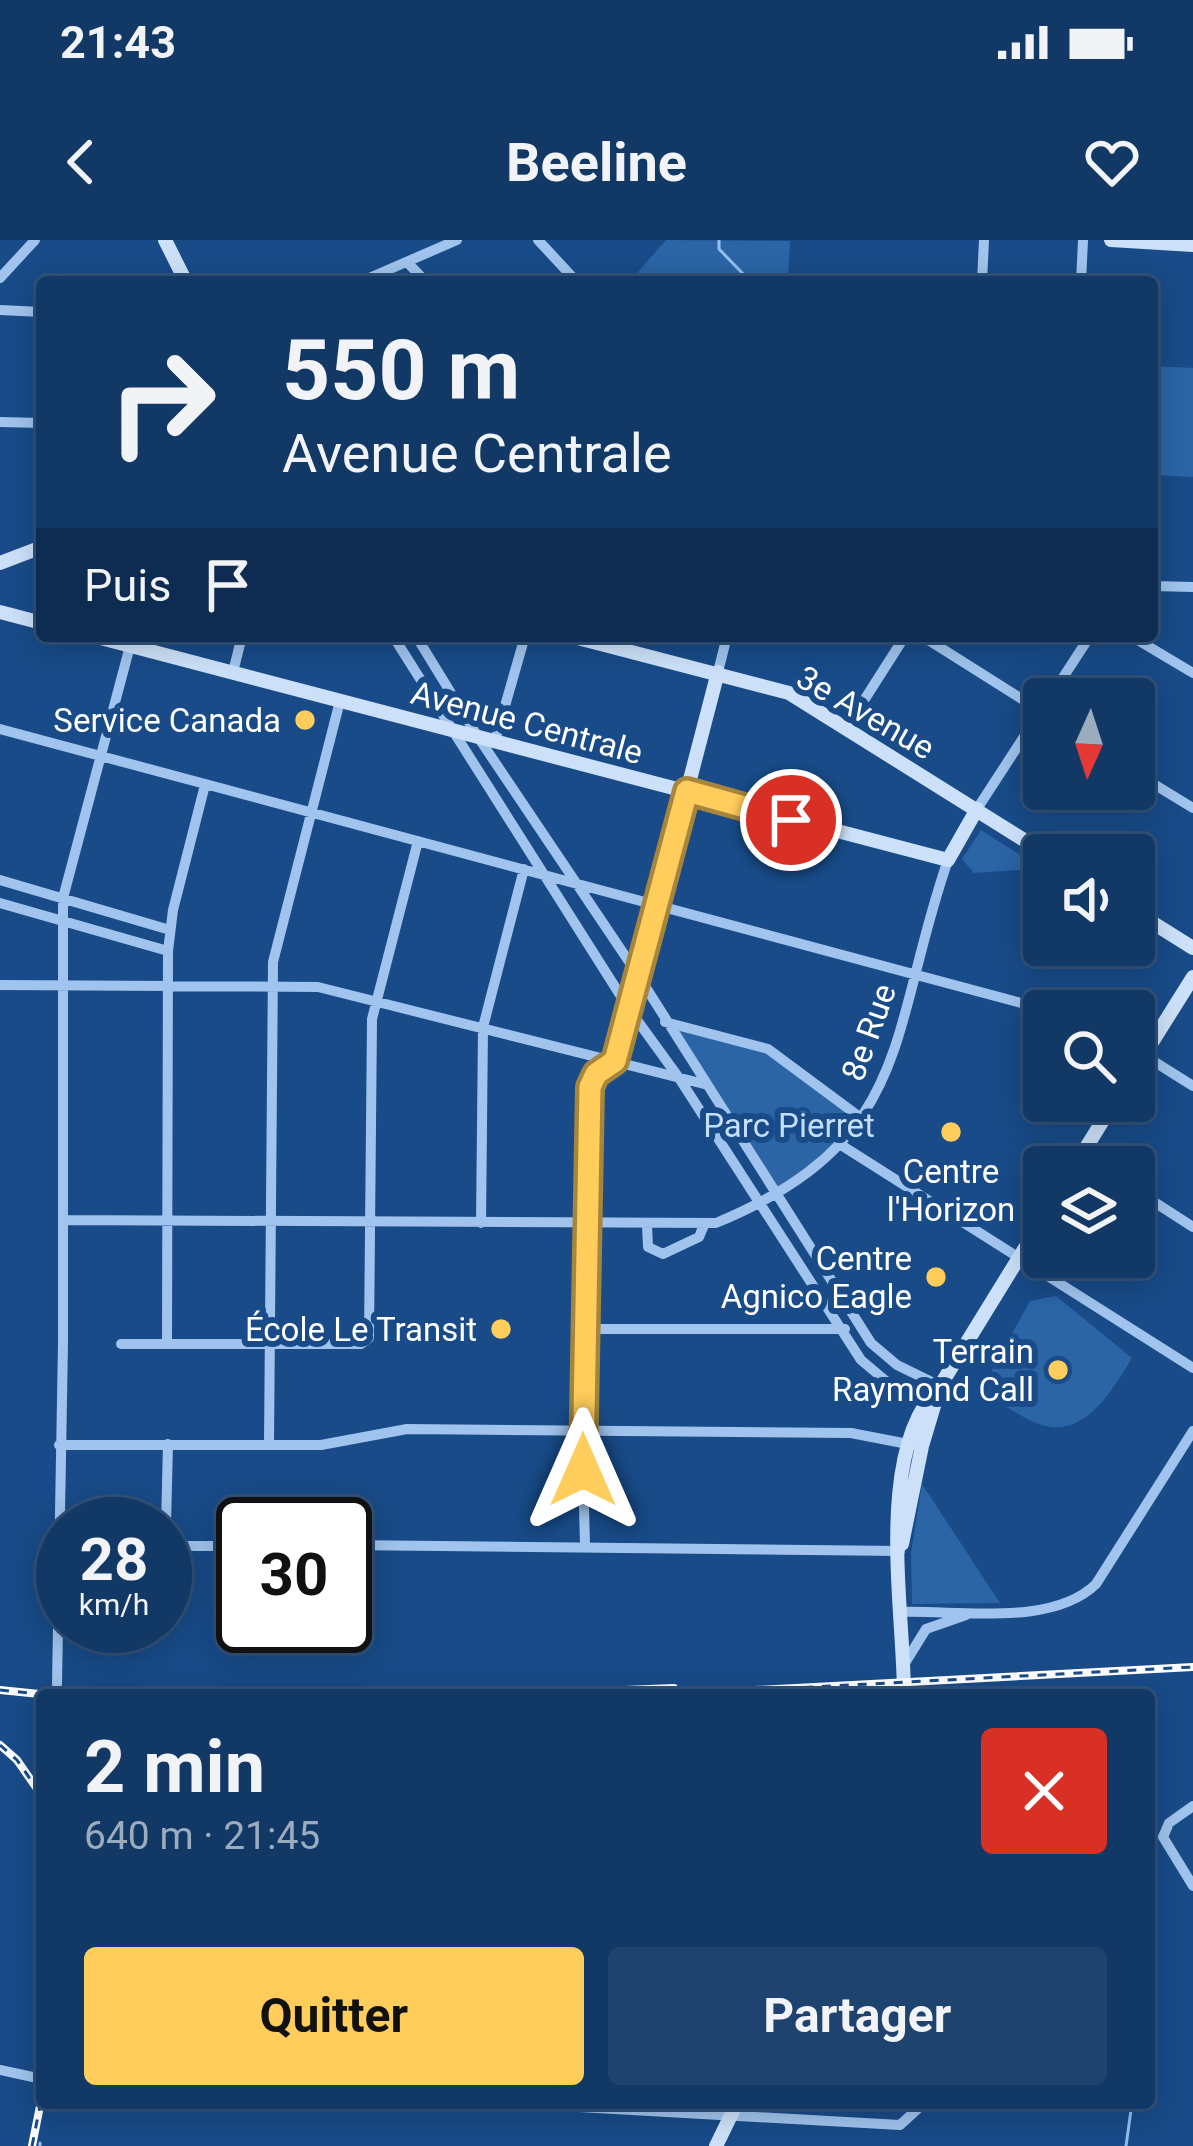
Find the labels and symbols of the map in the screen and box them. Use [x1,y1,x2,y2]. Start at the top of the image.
street label: 3e Avenue [790,658,941,767]
street label: Avenue Centrale [407,673,647,772]
north arrow [1023,678,1155,810]
place label: Service Canada [53,701,281,740]
marker: Service Canada [292,707,318,733]
pin [740,769,842,871]
street label: 8e Rue [833,978,904,1086]
park label: Parc Pierret [703,1106,875,1145]
marker: Centre l'Horizon [938,1119,964,1145]
place label: Centre l'Horizon [887,1152,1015,1229]
place label: Centre Agnico Eagle [721,1239,912,1316]
marker: Centre Agnico Eagle [923,1264,949,1290]
place label: École Le Transit [245,1310,477,1349]
marker: École Le Transit [488,1316,514,1342]
place label: Terrain Raymond Call [832,1332,1034,1409]
marker: Terrain Raymond Call [1045,1357,1071,1383]
position arrow [520,1407,646,1533]
speed limit sign: 30 [216,1497,372,1653]

